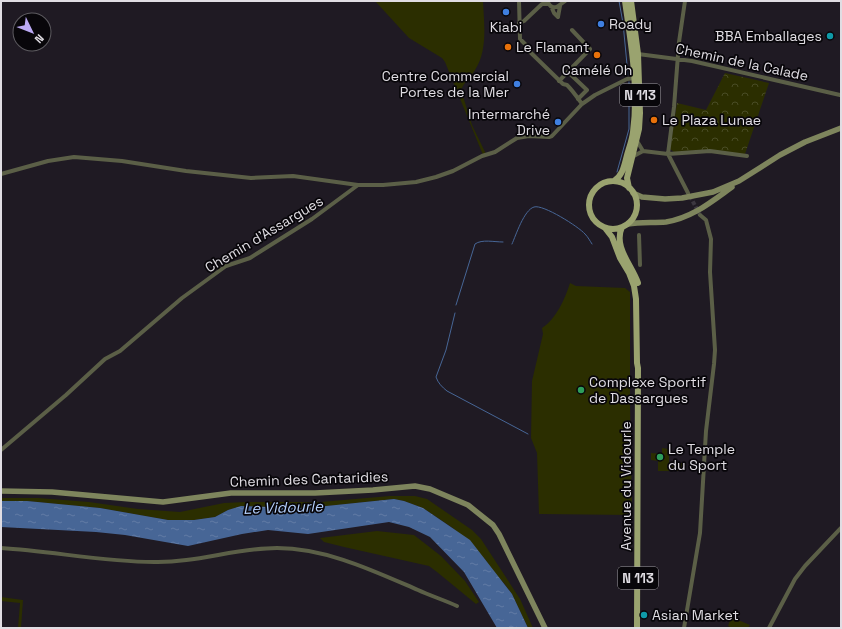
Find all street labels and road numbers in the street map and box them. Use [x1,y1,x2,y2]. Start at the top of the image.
street label: Chemin de la Calade [674,39,810,85]
road number: N 113 [620,84,660,106]
street label: Chemin d'Assargues [202,192,326,276]
street label: Avenue du Vidourle [617,421,635,551]
street label: Chemin des Cantaridies [229,467,389,491]
road number: N 113 [618,567,658,589]

